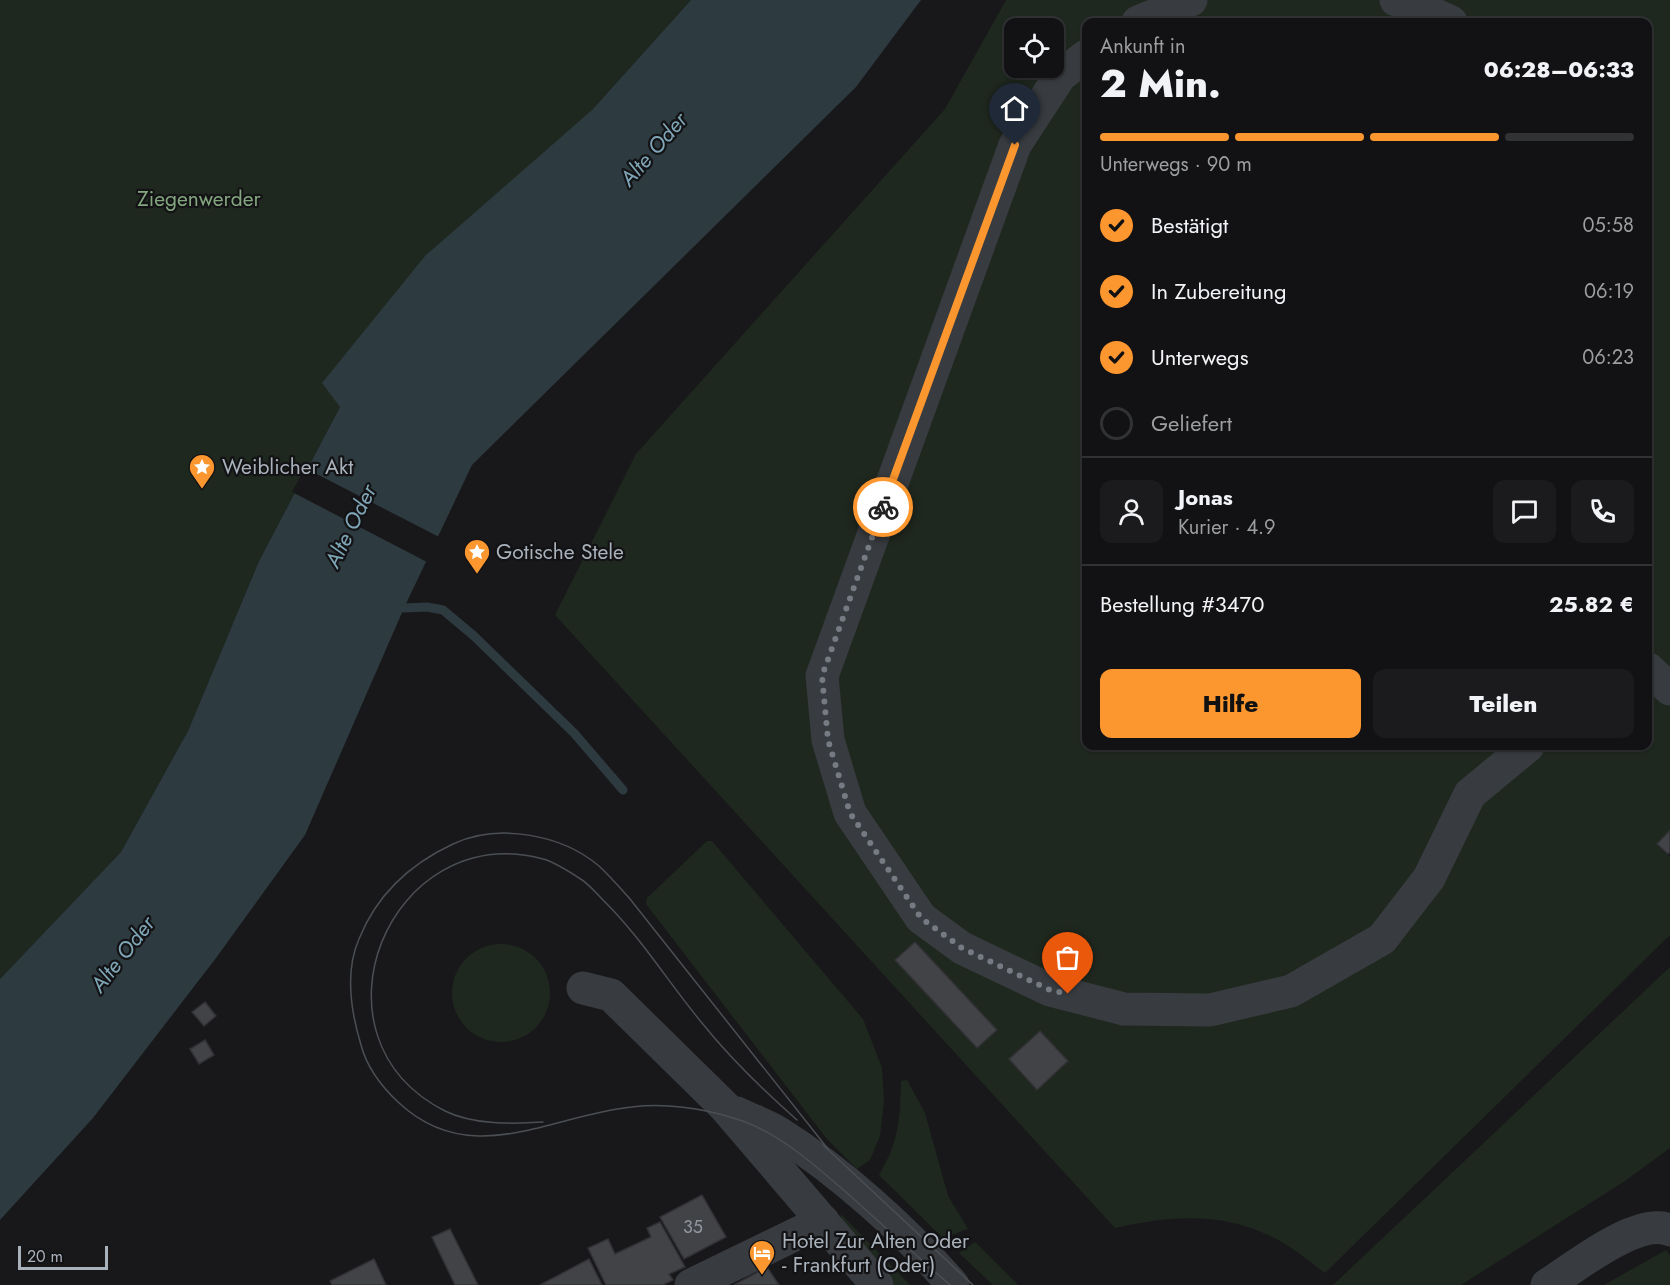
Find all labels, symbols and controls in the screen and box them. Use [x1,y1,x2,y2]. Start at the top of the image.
map controls [1004,18,1064,78]
button: locate [1004,18,1064,78]
text: Ankunft in [1100,32,1186,61]
text: 06:28–06:33 [1484,53,1634,85]
text: 2 Min. [1100,55,1221,112]
pin [989,83,1040,145]
icon: home [998,92,1031,125]
water label: Alte Oder [611,104,695,194]
text: Unterwegs · 90 m [1100,150,1252,179]
park label: Ziegenwerder [137,184,261,214]
icon: check [1100,209,1133,242]
text: Bestätigt [1151,209,1228,241]
text: 05:58 [1583,211,1634,240]
icon: check [1100,275,1133,308]
text: In Zubereitung [1151,275,1286,307]
text: 06:19 [1584,277,1634,306]
icon: check [1100,341,1133,374]
text: Unterwegs [1151,341,1249,373]
text: 06:23 [1582,343,1634,372]
text: Geliefert [1151,407,1232,439]
place icon: Weiblicher Akt [187,452,217,490]
place label: Weiblicher Akt [222,452,353,482]
water label: Alte Oder [316,477,385,574]
courier [853,477,913,537]
button: person [1100,480,1163,543]
button: chat [1493,480,1556,543]
button: phone [1571,480,1634,543]
text: Jonas [1178,481,1233,513]
icon: bike [867,491,900,524]
text: Kurier · 4.9 [1178,513,1276,542]
place icon: Gotische Stele [462,537,492,575]
place label: Gotische Stele [496,537,624,567]
text: Bestellung #3470 [1100,588,1264,620]
text: 25.82 € [1549,588,1634,620]
button: Hilfe [1100,669,1361,738]
button: Teilen [1373,669,1634,738]
water label: Alte Oder [81,908,163,1000]
pin [1042,932,1093,994]
icon: bag [1051,941,1084,974]
house number: 35 [683,1214,703,1240]
place label: Hotel Zur Alten Oder - Frankfurt (Oder) [782,1226,970,1280]
hotel icon: Hotel Zur Alten Oder - Frankfurt (Oder) [747,1238,777,1276]
scale bar [18,1243,108,1270]
text: 20 m [27,1245,63,1268]

